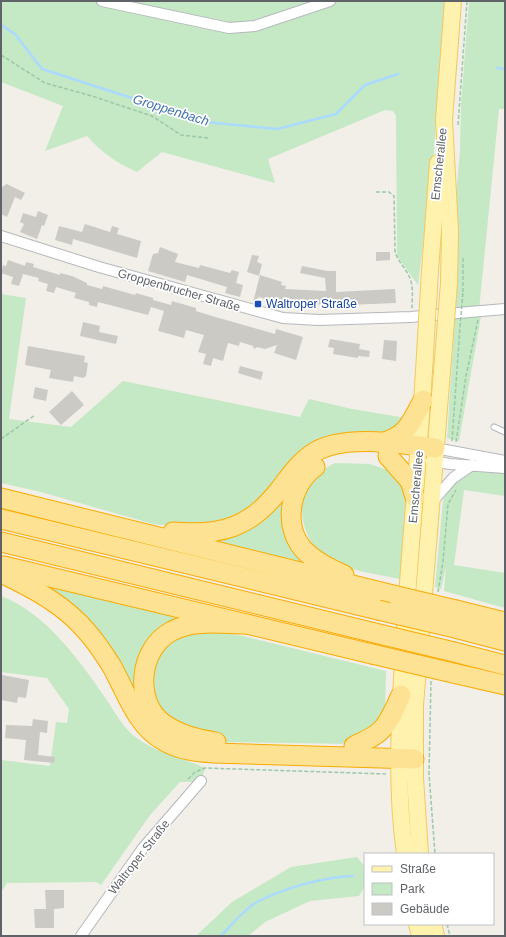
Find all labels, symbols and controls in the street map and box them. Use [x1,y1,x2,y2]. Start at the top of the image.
water label: Groppenbach [131,91,211,129]
street label: Emscherallee [428,127,450,201]
street label: Groppenbrucher Straße [116,266,242,314]
place label: Waltroper Straße [266,297,357,311]
marker: Waltroper Straße [253,299,263,309]
street label: Emscherallee [406,450,426,524]
street label: Waltroper Straße [105,817,173,897]
legend [364,853,494,925]
text: Straße [400,862,436,876]
text: Park [400,882,426,896]
text: Gebäude [400,902,450,916]

